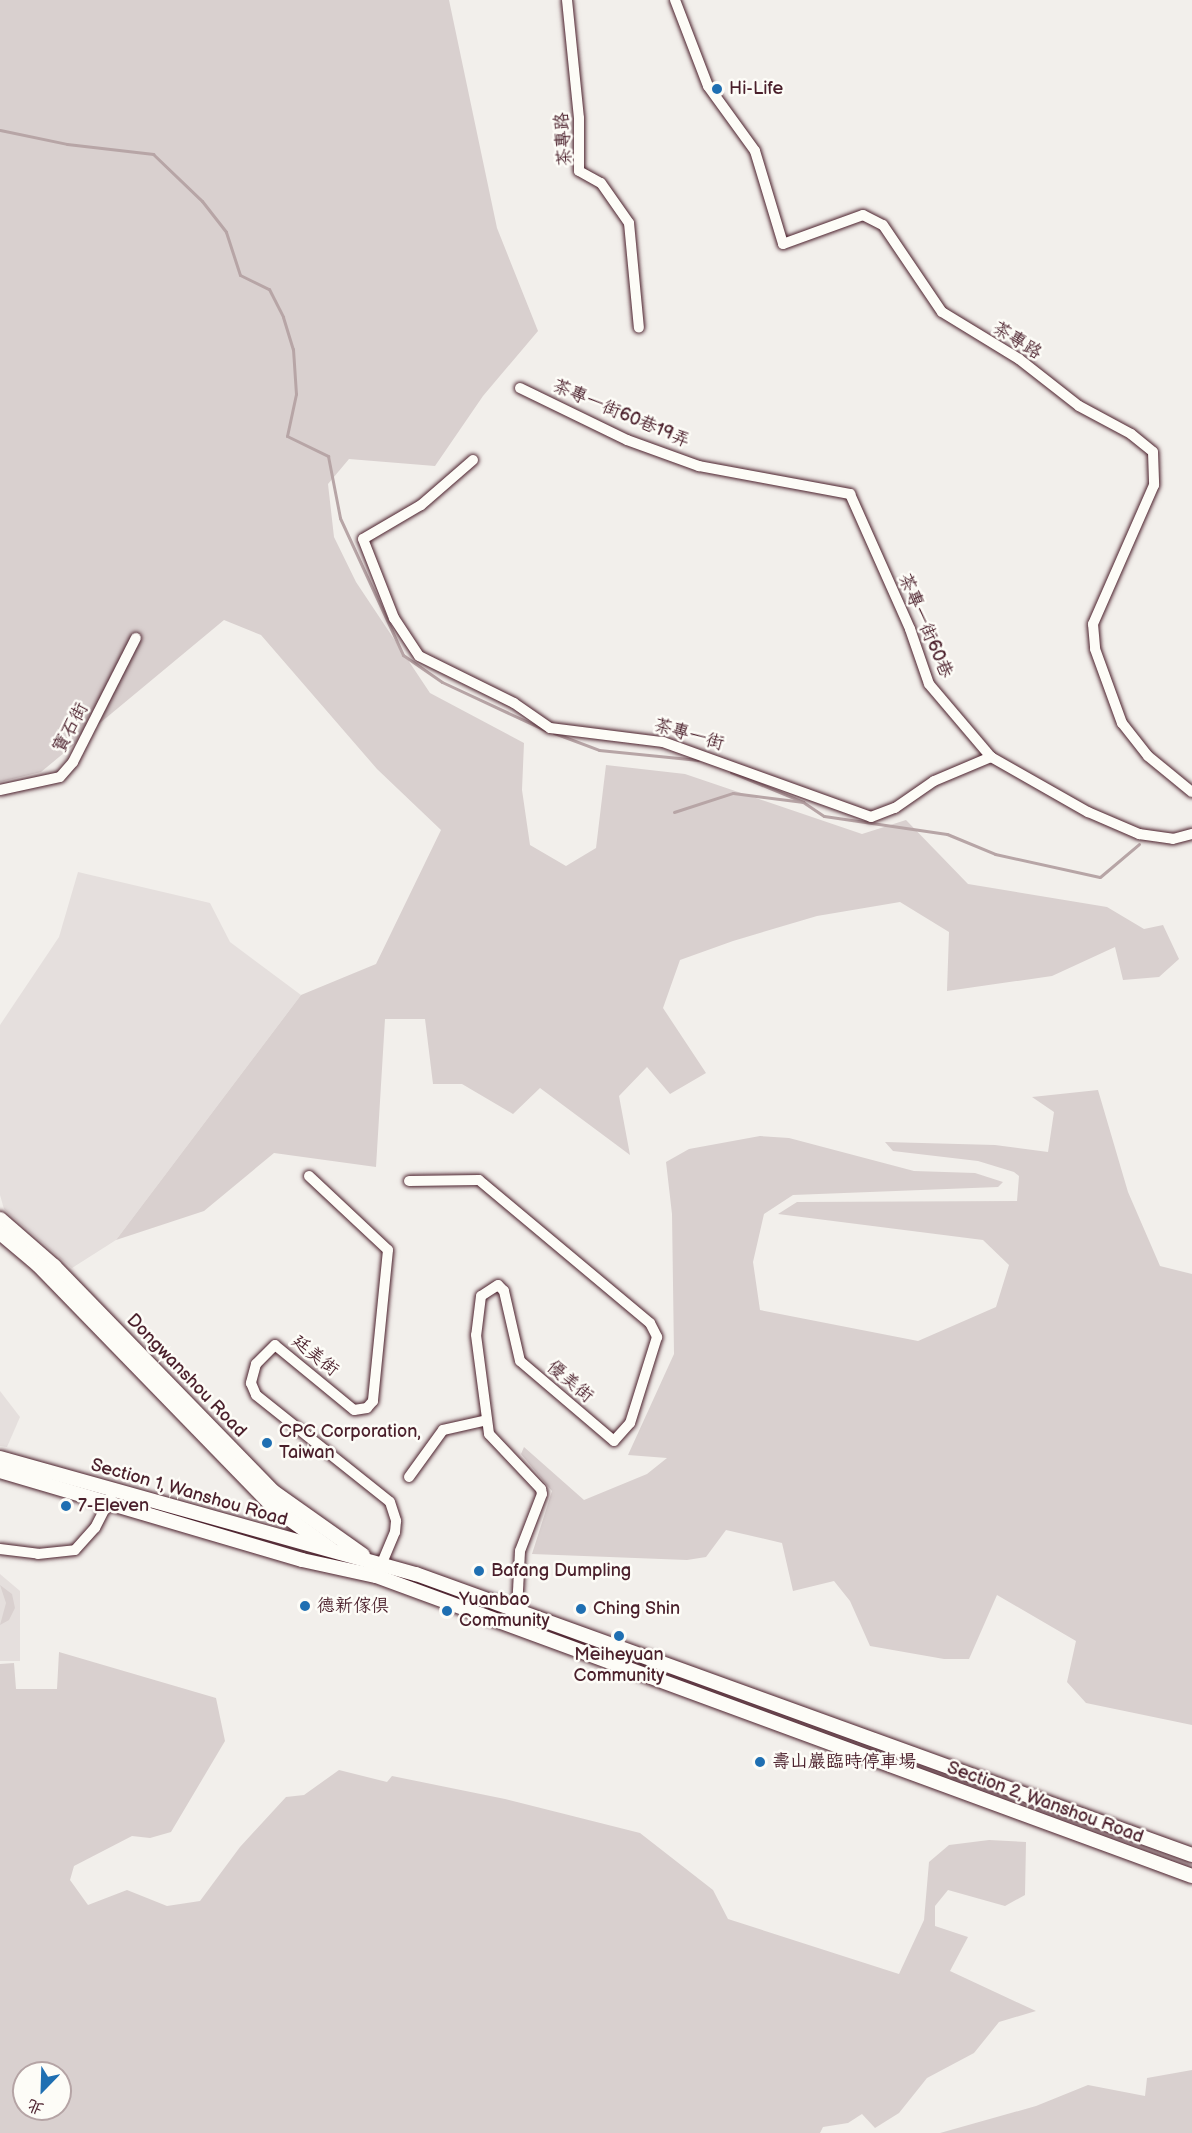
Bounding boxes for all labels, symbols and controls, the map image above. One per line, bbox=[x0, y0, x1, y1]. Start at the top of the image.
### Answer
place label: Hi-Life bbox=[729, 78, 783, 100]
marker: Hi-Life bbox=[710, 82, 724, 96]
street label: 茶專路 bbox=[551, 111, 577, 167]
street label: 茶專路 bbox=[988, 318, 1046, 364]
street label: 茶專一街60巷19弄 bbox=[549, 375, 693, 453]
street label: 茶專一街60巷 bbox=[893, 570, 957, 682]
street label: 寶石街 bbox=[49, 699, 93, 757]
street label: 茶專一街 bbox=[651, 715, 727, 755]
street label: Dongwanshou Road bbox=[122, 1310, 250, 1442]
street label: 廷美街 bbox=[287, 1331, 343, 1381]
street label: 優美街 bbox=[542, 1356, 598, 1408]
place label: CPC Corporation, Taiwan bbox=[279, 1422, 421, 1464]
marker: CPC Corporation, Taiwan bbox=[260, 1436, 274, 1450]
street label: Section 1, Wanshou Road bbox=[88, 1454, 290, 1532]
place label: 7-Eleven bbox=[78, 1495, 149, 1517]
marker: 7-Eleven bbox=[59, 1499, 73, 1513]
place label: Bafang Dumpling bbox=[491, 1560, 631, 1582]
marker: Bafang Dumpling bbox=[472, 1564, 486, 1578]
place label: Yuanbao Community bbox=[459, 1590, 550, 1632]
place label: 德新傢俱 bbox=[317, 1595, 389, 1617]
place label: Ching Shin bbox=[593, 1598, 681, 1620]
marker: 德新傢俱 bbox=[298, 1599, 312, 1613]
marker: Ching Shin bbox=[574, 1602, 588, 1616]
marker: Yuanbao Community bbox=[440, 1604, 454, 1618]
marker: Meiheyuan Community bbox=[612, 1629, 626, 1643]
place label: Meiheyuan Community bbox=[574, 1645, 664, 1688]
place label: 壽山巖臨時停車場 bbox=[772, 1751, 916, 1773]
marker: 壽山巖臨時停車場 bbox=[753, 1755, 767, 1769]
street label: Section 2, Wanshou Road bbox=[944, 1757, 1146, 1849]
north arrow bbox=[12, 2061, 72, 2121]
text: 北 bbox=[24, 2094, 47, 2118]

